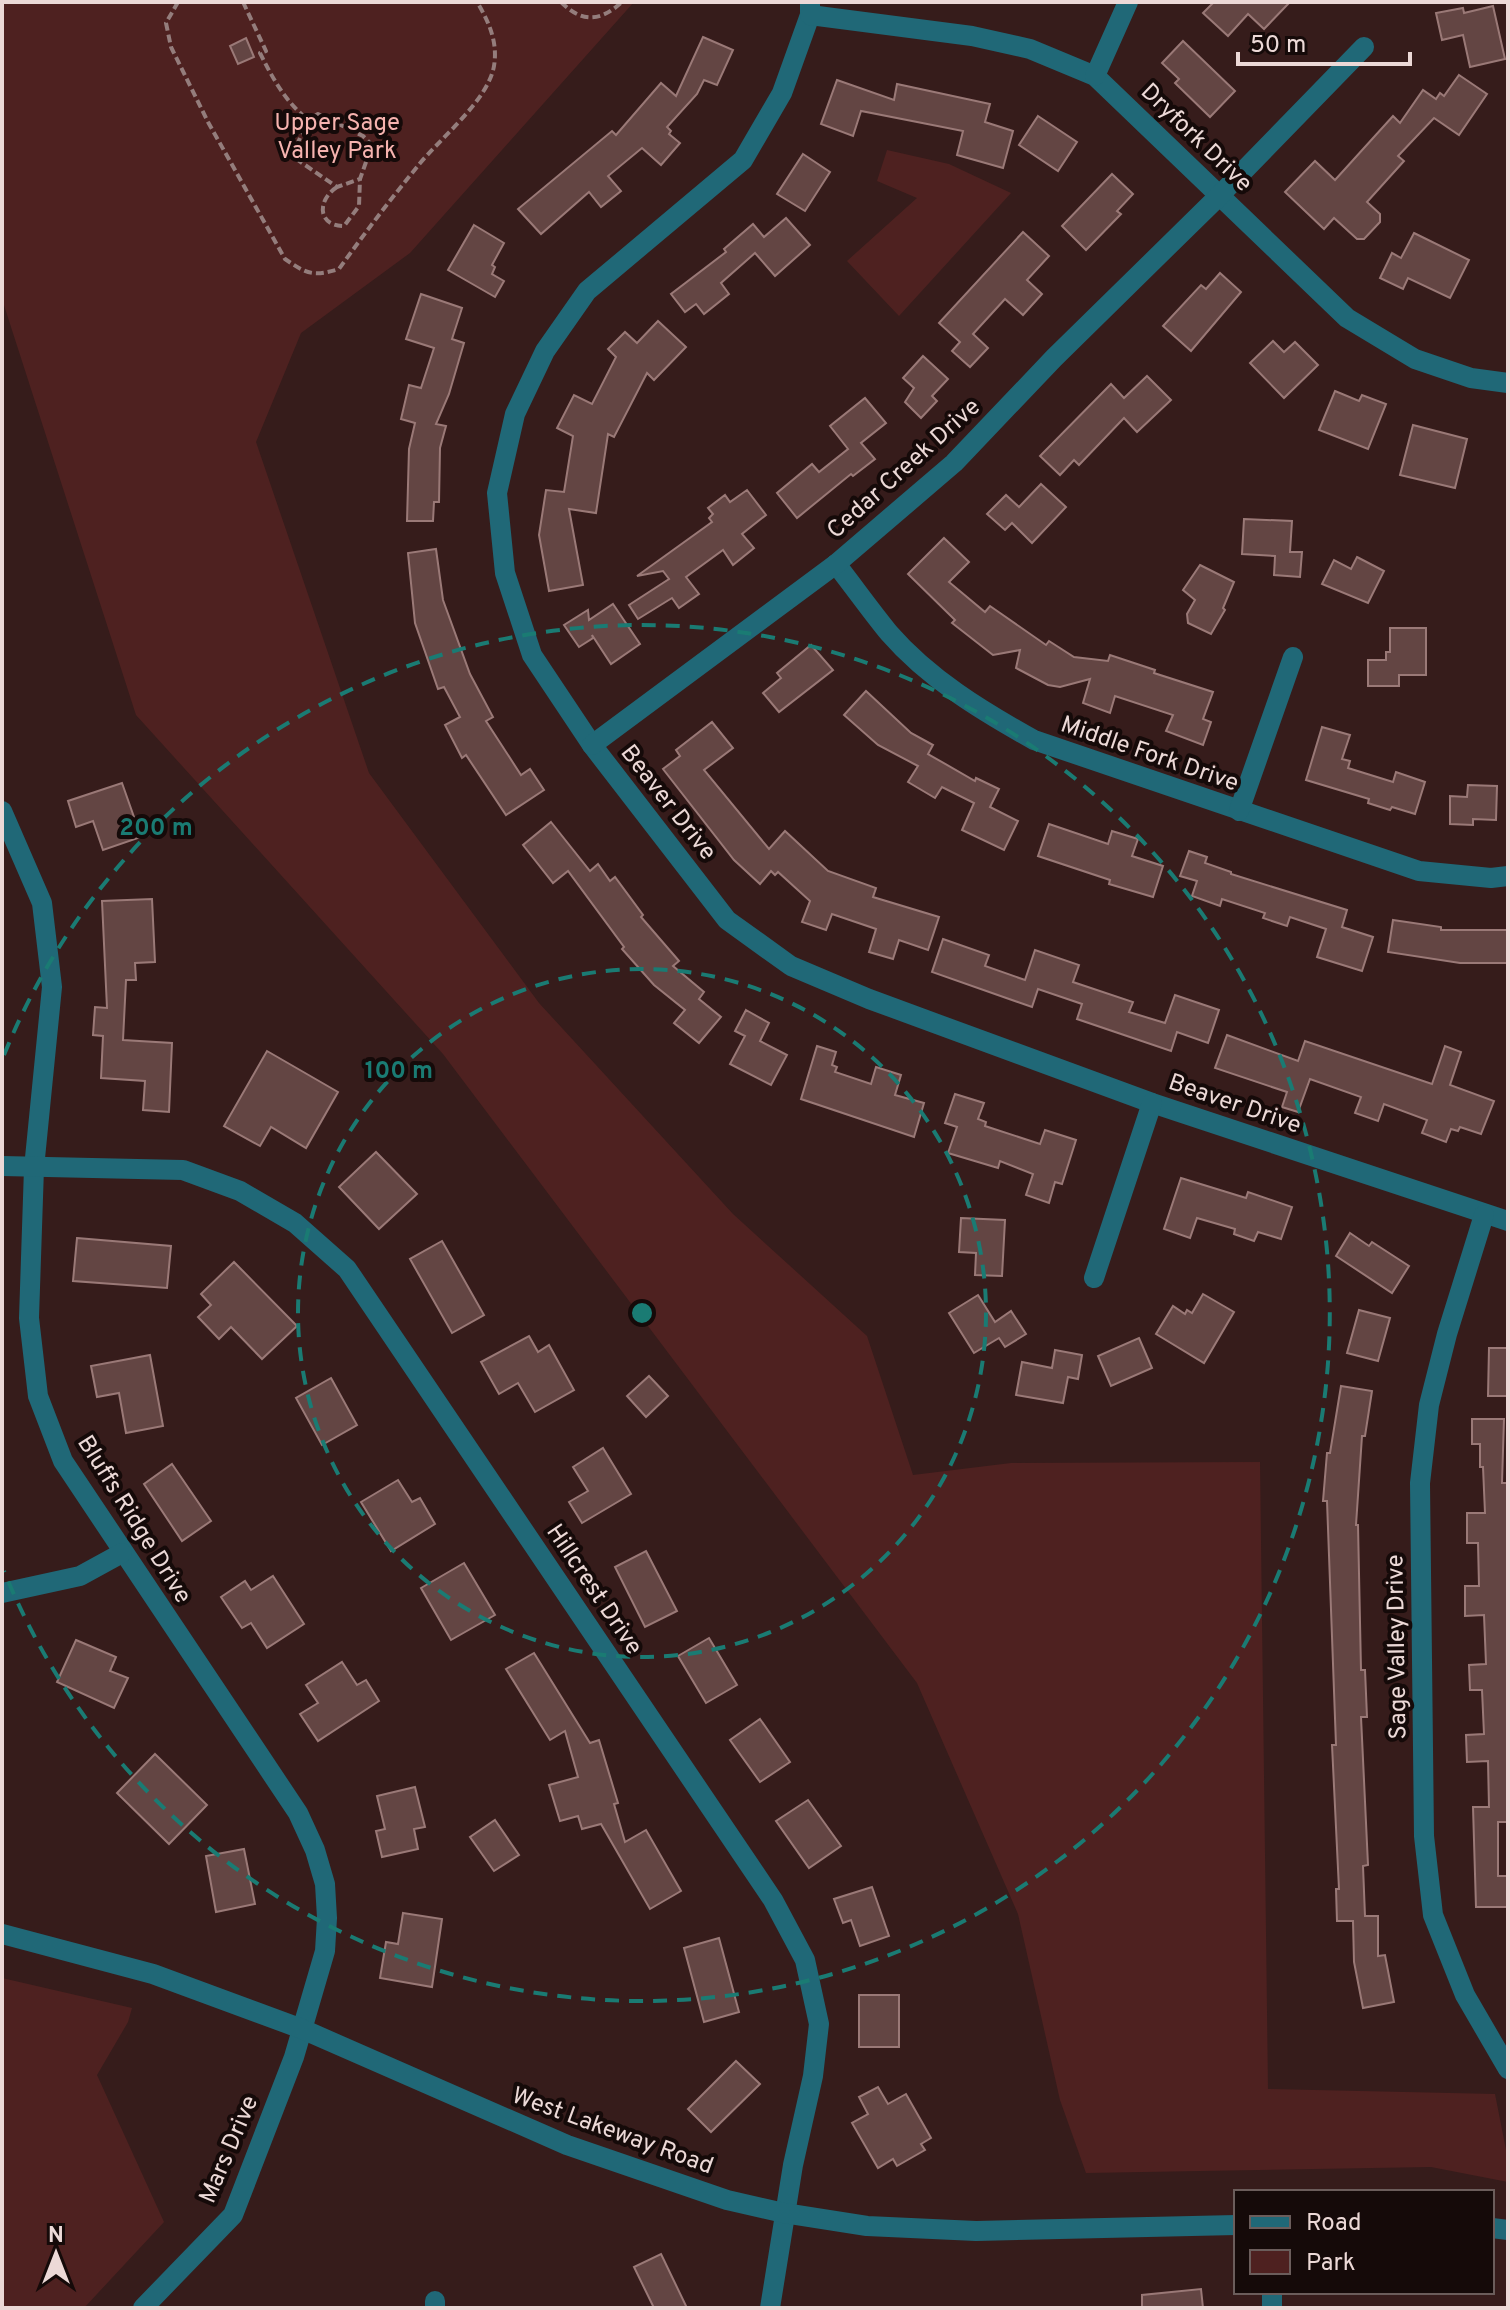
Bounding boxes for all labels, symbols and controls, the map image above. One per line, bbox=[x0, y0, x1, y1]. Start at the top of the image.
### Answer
scale bar bbox=[1238, 16, 1410, 66]
text: 50 m bbox=[1250, 31, 1306, 61]
street label: Dryfork Drive bbox=[1133, 78, 1258, 199]
park label: Upper Sage Valley Park bbox=[274, 109, 400, 167]
street label: Cedar Creek Drive bbox=[821, 393, 987, 546]
street label: Middle Fork Drive bbox=[1056, 710, 1242, 799]
street label: Beaver Drive bbox=[613, 739, 722, 867]
text: 200 m bbox=[119, 814, 193, 844]
text: 100 m bbox=[365, 1057, 433, 1087]
street label: Beaver Drive bbox=[1164, 1068, 1305, 1142]
centre of rings bbox=[628, 1299, 656, 1327]
street label: Bluffs Ridge Drive bbox=[69, 1430, 197, 1610]
street label: Hillcrest Drive bbox=[539, 1519, 648, 1661]
street label: Sage Valley Drive bbox=[1381, 1554, 1415, 1740]
street label: West Lakeway Road bbox=[507, 2081, 717, 2182]
street label: Mars Drive bbox=[194, 2091, 266, 2208]
legend bbox=[1234, 2190, 1494, 2294]
text: Road bbox=[1306, 2209, 1362, 2239]
north arrow bbox=[16, 2214, 96, 2294]
text: N bbox=[48, 2223, 64, 2250]
text: Park bbox=[1306, 2249, 1356, 2279]

